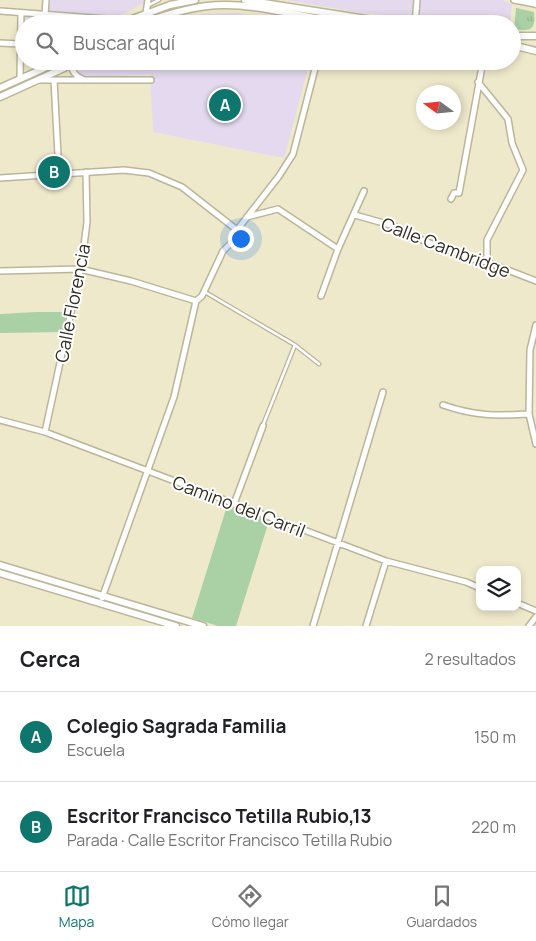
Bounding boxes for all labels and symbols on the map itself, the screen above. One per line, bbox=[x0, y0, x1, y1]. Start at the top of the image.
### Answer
north arrow bbox=[416, 85, 461, 130]
pin: A bbox=[209, 86, 241, 124]
pin: B bbox=[38, 153, 70, 191]
street label: Calle Cambridge bbox=[378, 211, 514, 283]
your location bbox=[228, 226, 254, 252]
street label: Calle Florencia bbox=[49, 242, 95, 364]
street label: Camino del Carril bbox=[169, 470, 309, 542]

